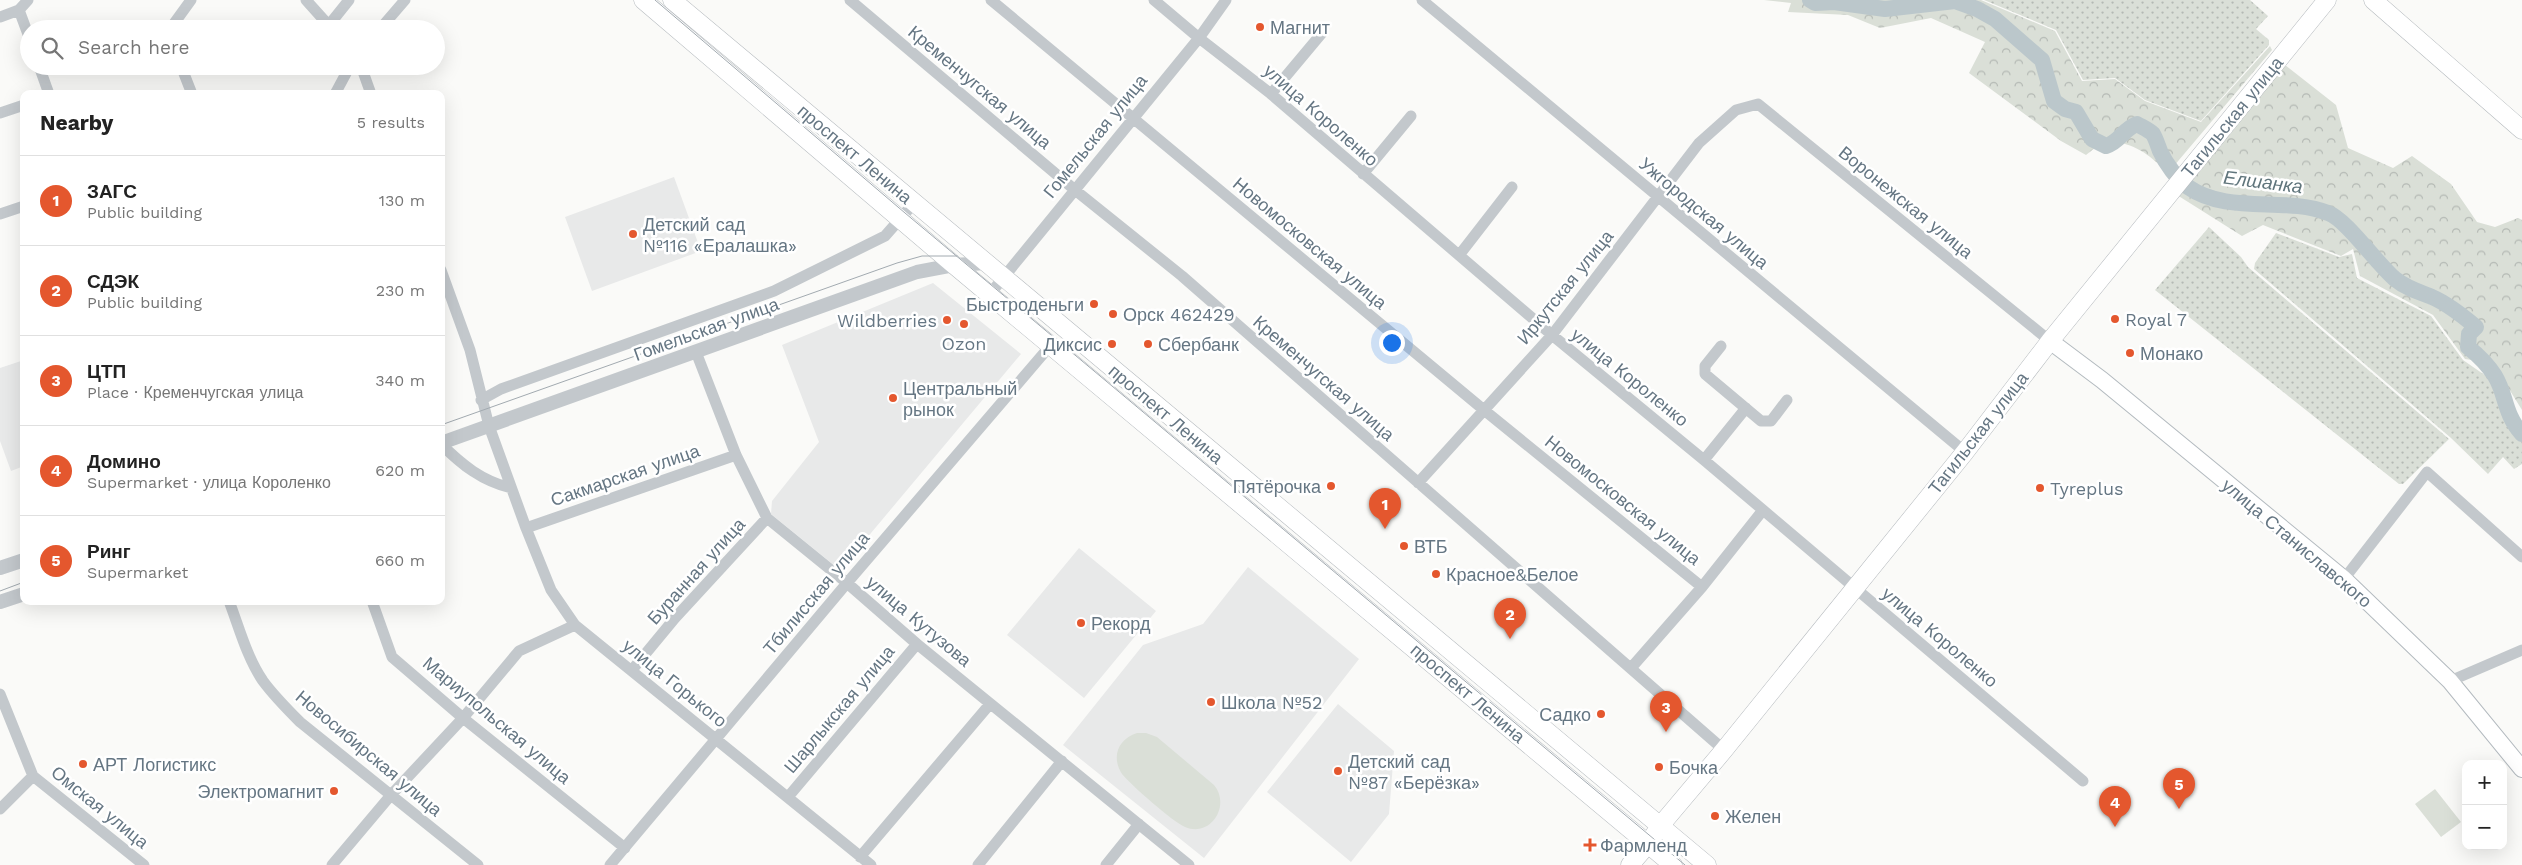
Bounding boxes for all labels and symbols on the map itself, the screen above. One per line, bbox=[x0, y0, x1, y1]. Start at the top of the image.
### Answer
place label: Магнит bbox=[1270, 17, 1330, 38]
street label: Кременчугская улица bbox=[904, 21, 1056, 154]
marker: Магнит bbox=[1254, 21, 1266, 33]
street label: Тагильская улица bbox=[2177, 52, 2288, 182]
street label: улица Короленко bbox=[1260, 60, 1382, 170]
street label: Гомельская улица bbox=[1039, 69, 1152, 202]
street label: проспект Ленина bbox=[794, 100, 917, 209]
street label: Воронежская улица bbox=[1835, 141, 1978, 263]
street label: Ужгородская улица bbox=[1635, 153, 1773, 274]
water label: Елшанка bbox=[2222, 166, 2304, 198]
street label: Новомосковская улица bbox=[1229, 173, 1392, 314]
place label: Детский сад №116 «Ералашка» bbox=[643, 214, 797, 256]
street label: Иркутская улица bbox=[1513, 225, 1618, 348]
marker: Детский сад №116 «Ералашка» bbox=[627, 228, 639, 240]
street label: Гомельская улица bbox=[631, 293, 782, 365]
place label: Быстроденьги bbox=[966, 294, 1084, 315]
marker: Быстроденьги bbox=[1088, 298, 1100, 310]
place label: Орск 462429 bbox=[1123, 304, 1235, 325]
marker: Орск 462429 bbox=[1107, 308, 1119, 320]
place label: Royal 7 bbox=[2125, 309, 2187, 330]
place label: Wildberries bbox=[837, 310, 937, 331]
street label: Кременчугская улица bbox=[1249, 311, 1400, 446]
marker: Royal 7 bbox=[2109, 313, 2121, 325]
marker: Wildberries bbox=[941, 314, 953, 326]
marker: Ozon bbox=[958, 318, 970, 330]
street label: улица Короленко bbox=[1567, 323, 1693, 431]
your location bbox=[1379, 330, 1405, 356]
place label: Ozon bbox=[942, 333, 986, 354]
place label: Диксис bbox=[1044, 334, 1102, 355]
place label: Сбербанк bbox=[1158, 334, 1239, 355]
marker: Диксис bbox=[1106, 338, 1118, 350]
marker: Сбербанк bbox=[1142, 338, 1154, 350]
place label: Монако bbox=[2140, 343, 2203, 364]
marker: Монако bbox=[2124, 347, 2136, 359]
street label: проспект Ленина bbox=[1105, 360, 1228, 469]
street label: Тагильская улица bbox=[1924, 367, 2033, 498]
place label: Центральный рынок bbox=[903, 378, 1017, 420]
marker: Центральный рынок bbox=[887, 392, 899, 404]
street label: Новомосковская улица bbox=[1541, 431, 1706, 570]
street label: Сакмарская улица bbox=[548, 439, 703, 510]
street label: улица Станиславского bbox=[2218, 474, 2376, 612]
place label: Пятёрочка bbox=[1233, 476, 1322, 497]
place label: Tyreplus bbox=[2050, 478, 2124, 499]
marker: Пятёрочка bbox=[1325, 480, 1337, 492]
marker: Tyreplus bbox=[2034, 482, 2046, 494]
pin: 1 bbox=[1369, 488, 1401, 529]
street label: Буранная улица bbox=[643, 513, 750, 628]
street label: Тбилисская улица bbox=[759, 527, 874, 659]
place label: ВТБ bbox=[1414, 536, 1448, 557]
marker: ВТБ bbox=[1398, 540, 1410, 552]
place label: Красное&Белое bbox=[1446, 564, 1579, 585]
marker: Красное&Белое bbox=[1430, 568, 1442, 580]
street label: улица Кутузова bbox=[862, 571, 976, 671]
street label: улица Короленко bbox=[1878, 583, 2002, 691]
pin: 2 bbox=[1494, 598, 1526, 639]
place label: Рекорд bbox=[1091, 613, 1151, 634]
marker: Рекорд bbox=[1075, 617, 1087, 629]
street label: улица Горького bbox=[619, 635, 731, 731]
street label: проспект Ленина bbox=[1407, 639, 1530, 748]
street label: Шарлыкская улица bbox=[780, 640, 899, 777]
street label: Мариупольская улица bbox=[419, 652, 576, 789]
street label: Новосибирская улица bbox=[292, 686, 447, 821]
pin: 3 bbox=[1650, 691, 1682, 732]
place label: Школа №52 bbox=[1221, 692, 1323, 713]
marker: Школа №52 bbox=[1205, 696, 1217, 708]
place label: Садко bbox=[1539, 704, 1591, 725]
marker: Садко bbox=[1595, 708, 1607, 720]
place label: Детский сад №87 «Берёзка» bbox=[1348, 751, 1480, 793]
place label: АРТ Логистикс bbox=[93, 754, 216, 775]
place label: Бочка bbox=[1669, 757, 1719, 778]
marker: АРТ Логистикс bbox=[77, 758, 89, 770]
street label: Омская улица bbox=[47, 761, 154, 853]
marker: Бочка bbox=[1653, 761, 1665, 773]
marker: Детский сад №87 «Берёзка» bbox=[1332, 765, 1344, 777]
pin: 5 bbox=[2163, 768, 2195, 809]
place label: Электромагнит bbox=[198, 781, 324, 802]
marker: Электромагнит bbox=[328, 785, 340, 797]
pin: 4 bbox=[2099, 786, 2131, 827]
place label: Желен bbox=[1725, 806, 1781, 827]
marker: Желен bbox=[1709, 810, 1721, 822]
place label: Фармленд bbox=[1600, 835, 1688, 856]
marker: Фармленд bbox=[1584, 839, 1596, 851]

